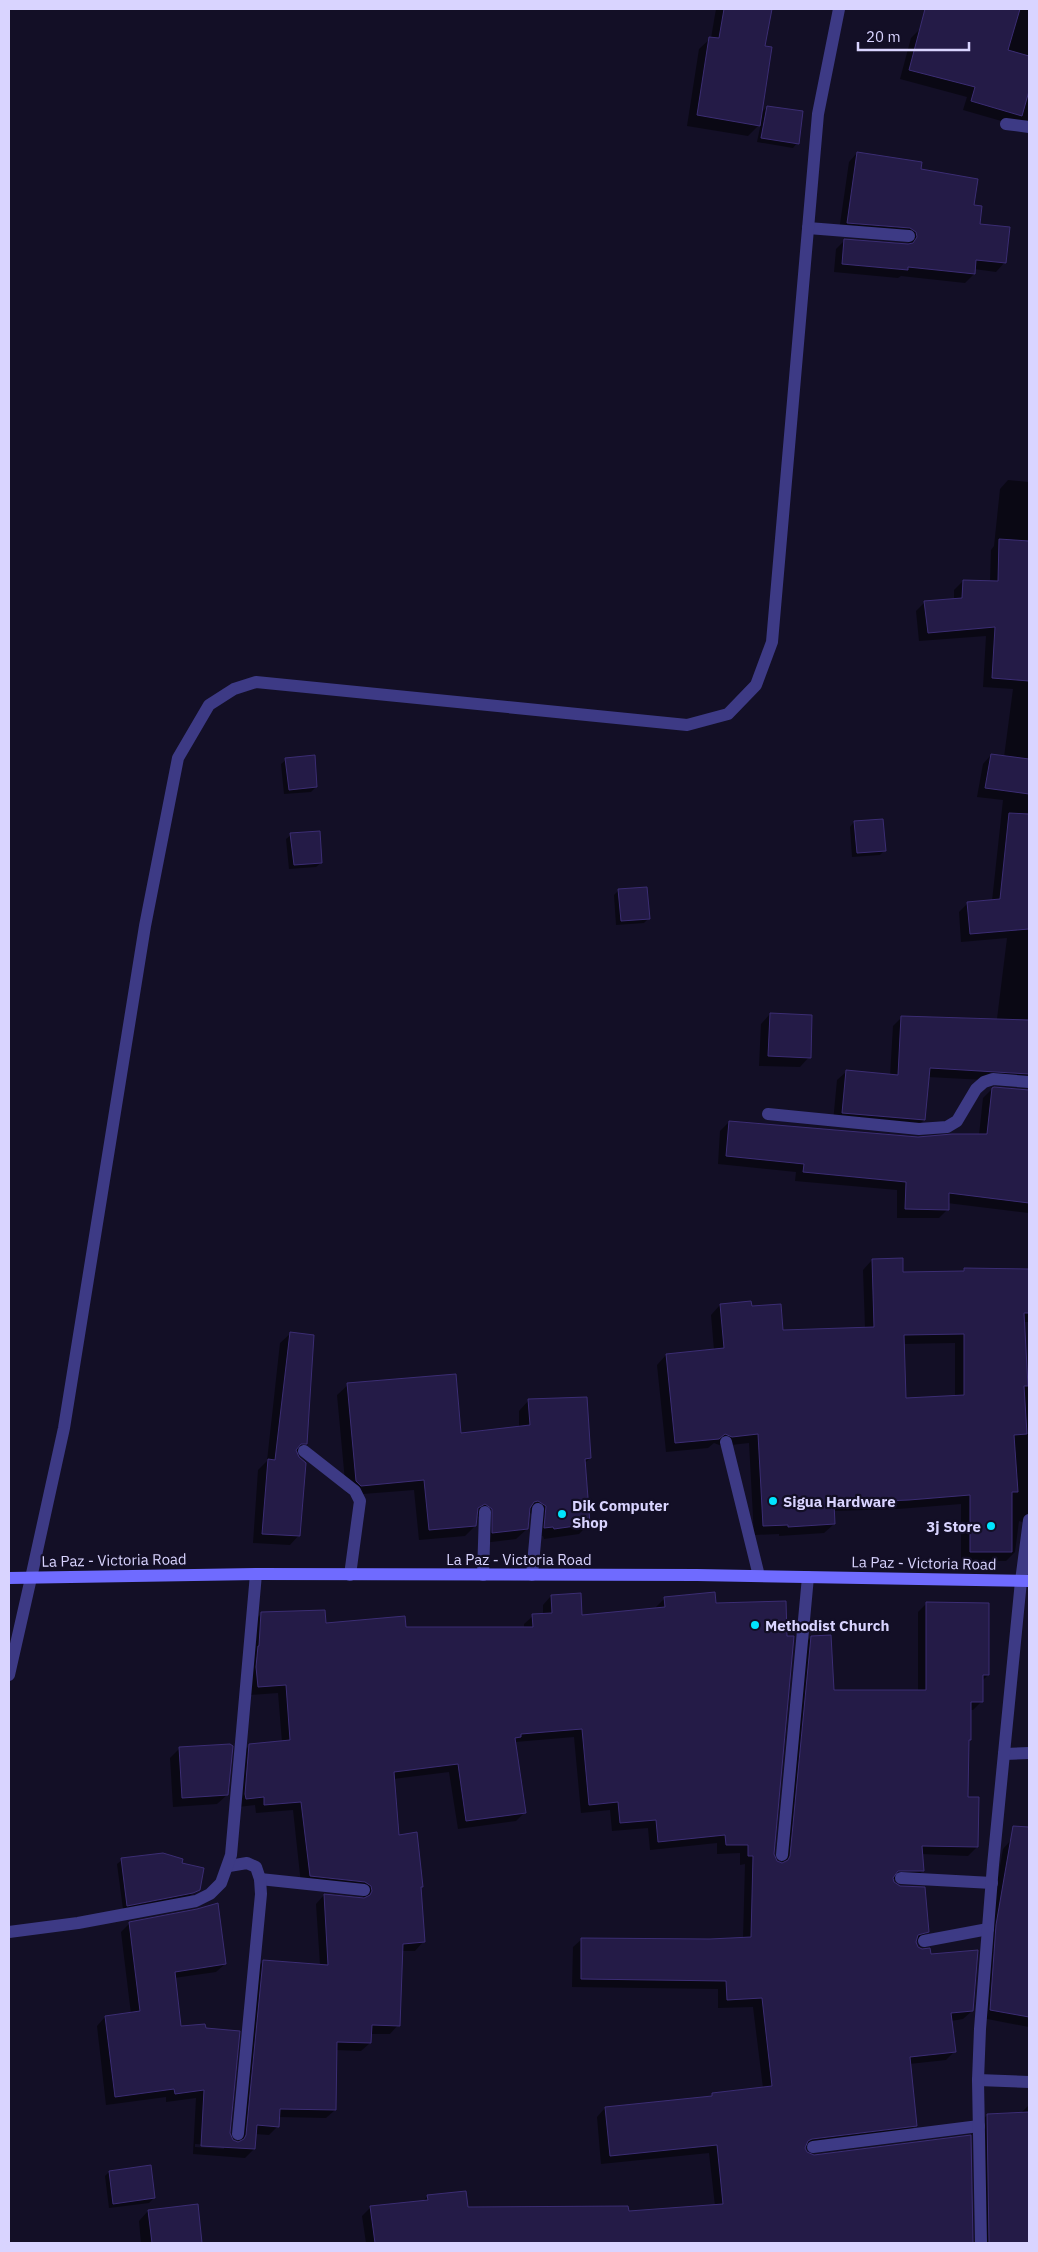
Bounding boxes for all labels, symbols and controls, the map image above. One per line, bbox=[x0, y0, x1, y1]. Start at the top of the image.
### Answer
scale bar bbox=[858, 20, 969, 52]
text: 20 m bbox=[866, 27, 901, 46]
place label: Sigua Hardware bbox=[783, 1492, 896, 1511]
marker: Sigua Hardware bbox=[767, 1495, 779, 1507]
place label: Dik Computer Shop bbox=[572, 1496, 669, 1532]
marker: Dik Computer Shop bbox=[556, 1508, 568, 1520]
place label: 3j Store bbox=[926, 1517, 981, 1536]
marker: 3j Store bbox=[985, 1520, 997, 1532]
street label: La Paz - Victoria Road bbox=[41, 1549, 187, 1571]
street label: La Paz - Victoria Road bbox=[446, 1550, 592, 1569]
street label: La Paz - Victoria Road bbox=[851, 1552, 997, 1574]
place label: Methodist Church bbox=[765, 1616, 889, 1635]
marker: Methodist Church bbox=[749, 1619, 761, 1631]

